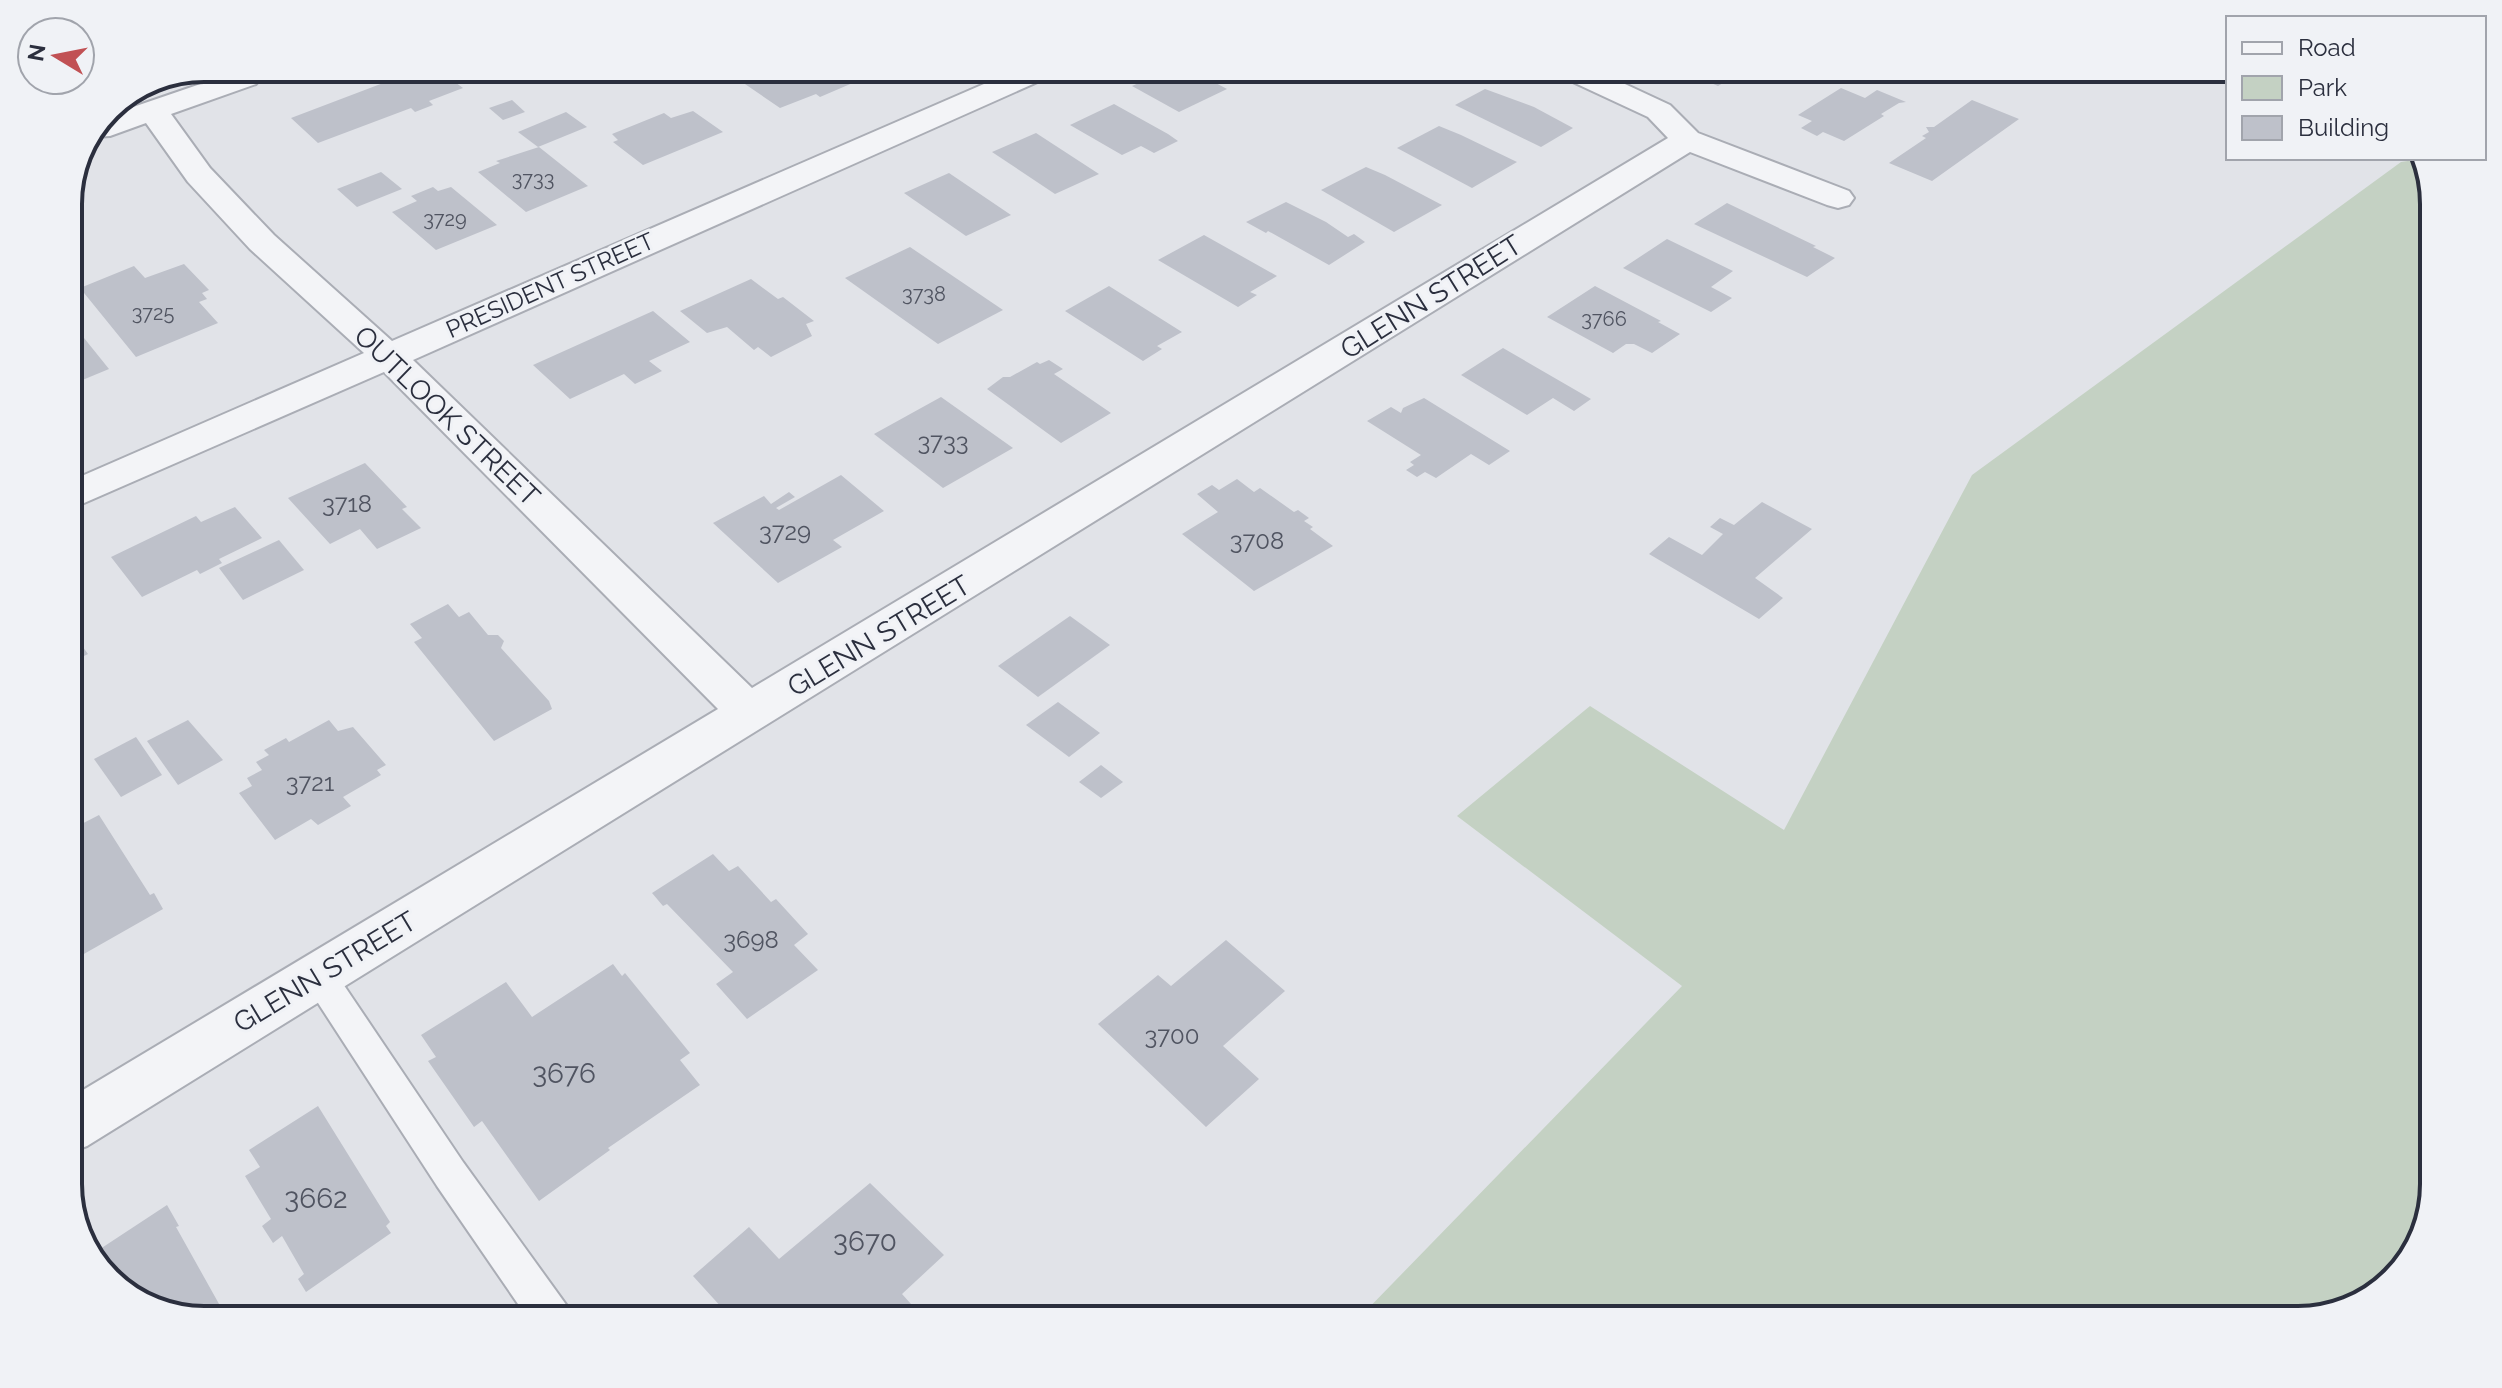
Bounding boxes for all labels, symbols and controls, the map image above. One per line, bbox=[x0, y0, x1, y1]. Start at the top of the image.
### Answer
north arrow bbox=[16, 16, 96, 96]
legend bbox=[2226, 16, 2486, 160]
text: Road bbox=[2298, 33, 2356, 62]
text: N bbox=[22, 42, 51, 63]
text: Park bbox=[2298, 73, 2347, 102]
text: Building bbox=[2298, 113, 2389, 142]
house number: 3733 bbox=[512, 167, 554, 191]
house number: 3729 bbox=[423, 207, 467, 231]
street label: PRESIDENT STREET bbox=[441, 226, 659, 344]
street label: GLENN STREET bbox=[1334, 228, 1528, 366]
house number: 3738 bbox=[902, 282, 946, 306]
house number: 3725 bbox=[132, 301, 174, 325]
house number: 3766 bbox=[1581, 307, 1627, 331]
street label: OUTLOOK STREET bbox=[347, 319, 547, 513]
house number: 3733 bbox=[917, 427, 969, 456]
house number: 3718 bbox=[322, 489, 372, 518]
house number: 3729 bbox=[759, 517, 811, 546]
house number: 3708 bbox=[1230, 526, 1284, 555]
street label: GLENN STREET bbox=[782, 568, 976, 704]
house number: 3721 bbox=[286, 768, 334, 797]
street label: GLENN STREET bbox=[228, 904, 422, 1040]
house number: 3698 bbox=[723, 925, 779, 954]
house number: 3700 bbox=[1145, 1021, 1199, 1050]
house number: 3676 bbox=[532, 1057, 596, 1090]
house number: 3662 bbox=[284, 1182, 348, 1215]
house number: 3670 bbox=[833, 1225, 897, 1258]

